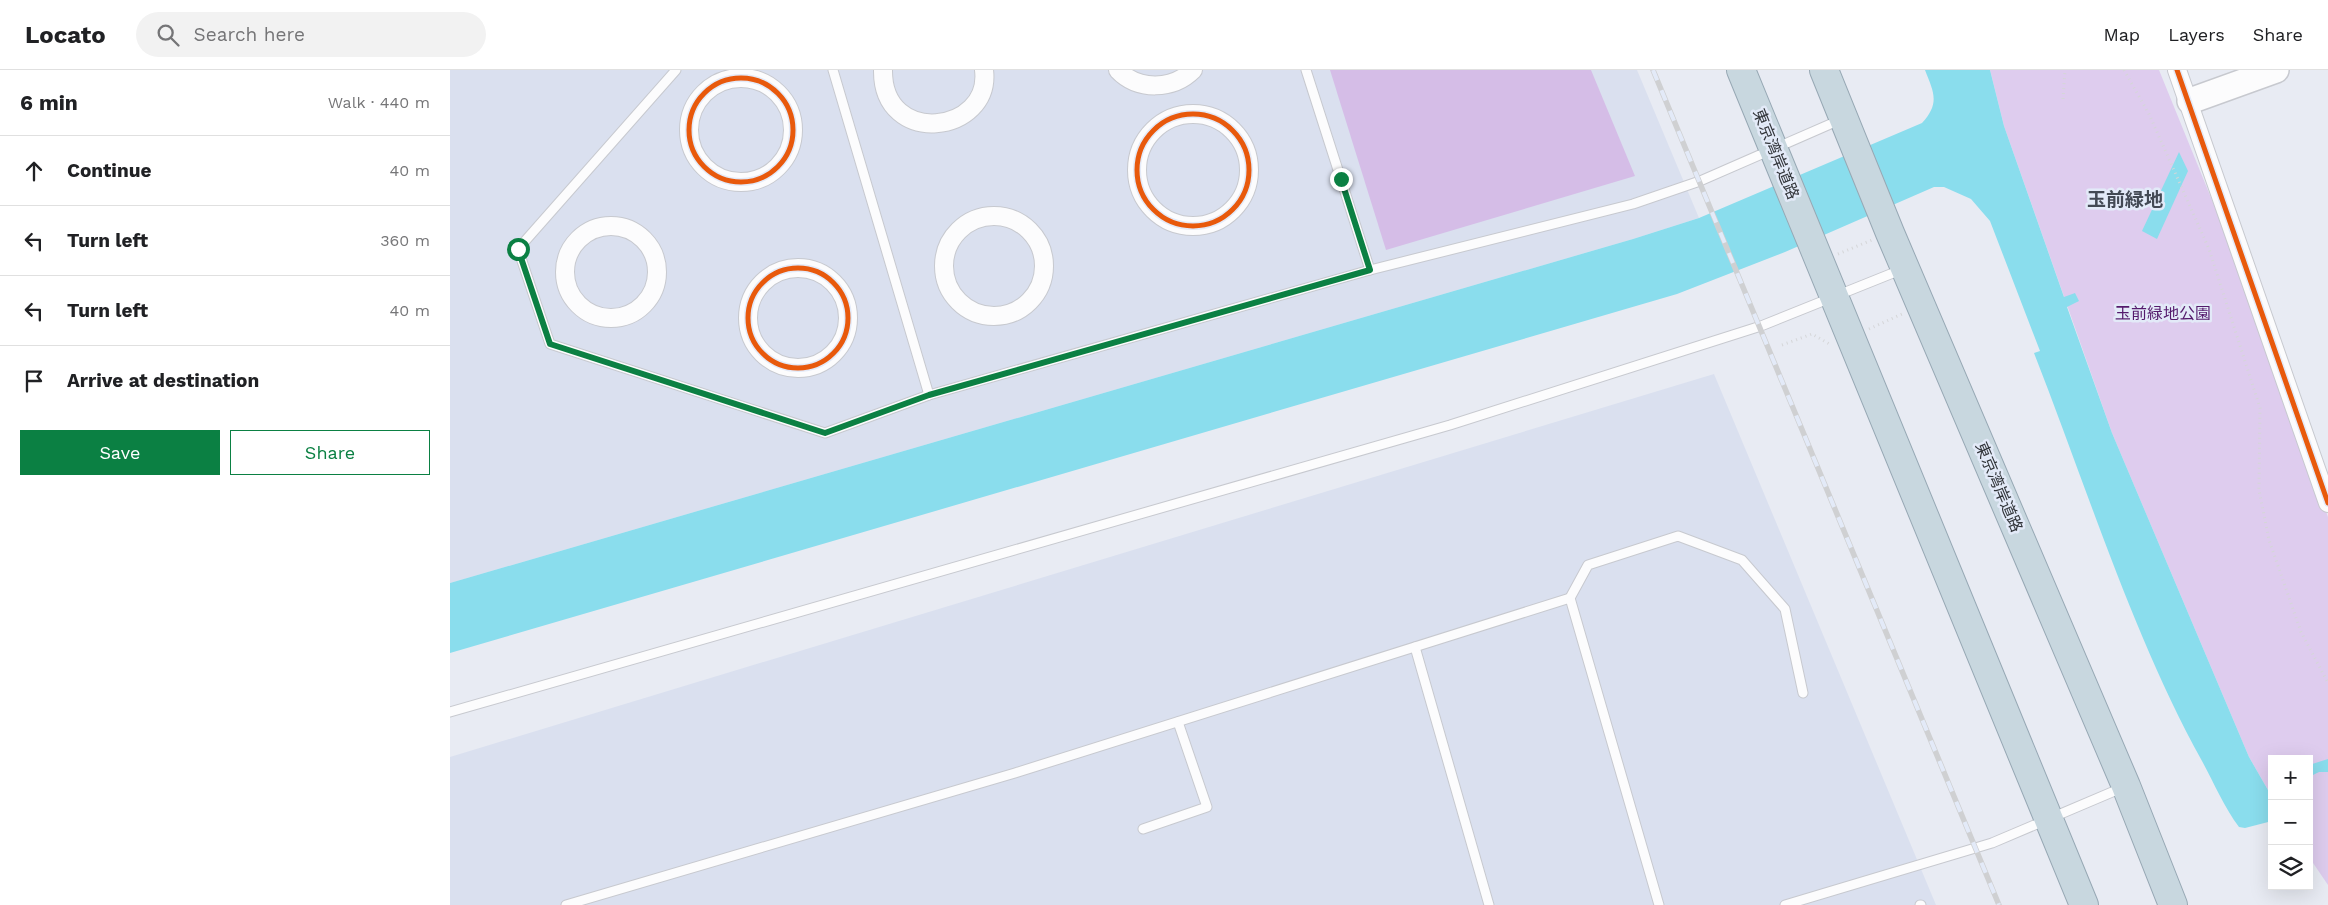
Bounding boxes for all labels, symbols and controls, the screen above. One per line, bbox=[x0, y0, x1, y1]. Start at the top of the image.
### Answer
search box bbox=[136, 12, 486, 57]
text: Locato bbox=[25, 21, 106, 49]
icon: search bbox=[154, 21, 182, 49]
text: Search here bbox=[194, 23, 305, 46]
text: Map bbox=[2103, 24, 2140, 45]
text: Layers bbox=[2168, 24, 2225, 45]
text: Share bbox=[2253, 24, 2303, 45]
text: 6 min bbox=[20, 90, 78, 115]
text: Walk · 440 m bbox=[328, 93, 430, 112]
street label: 東京湾岸道路 bbox=[1749, 106, 1803, 202]
icon: ahead bbox=[20, 157, 48, 185]
text: Continue bbox=[67, 159, 151, 182]
text: 40 m bbox=[390, 161, 430, 180]
route end bbox=[1330, 168, 1353, 191]
district label: 玉前緑地 bbox=[2087, 188, 2163, 211]
icon: left bbox=[20, 227, 48, 255]
text: Turn left bbox=[67, 229, 148, 252]
text: 360 m bbox=[380, 231, 430, 250]
route start bbox=[507, 238, 530, 261]
icon: left bbox=[20, 297, 48, 325]
text: Turn left bbox=[67, 299, 148, 322]
text: 40 m bbox=[390, 301, 430, 320]
park label: 玉前緑地公園 bbox=[2115, 304, 2211, 323]
icon: arrive bbox=[20, 367, 48, 395]
text: Arrive at destination bbox=[67, 369, 259, 392]
button: Save bbox=[20, 430, 220, 475]
button: Share bbox=[230, 430, 430, 475]
street label: 東京湾岸道路 bbox=[1971, 439, 2027, 535]
map controls bbox=[2268, 755, 2313, 890]
button: + bbox=[2268, 755, 2313, 800]
button: − bbox=[2268, 800, 2313, 845]
button: layers bbox=[2268, 845, 2313, 890]

